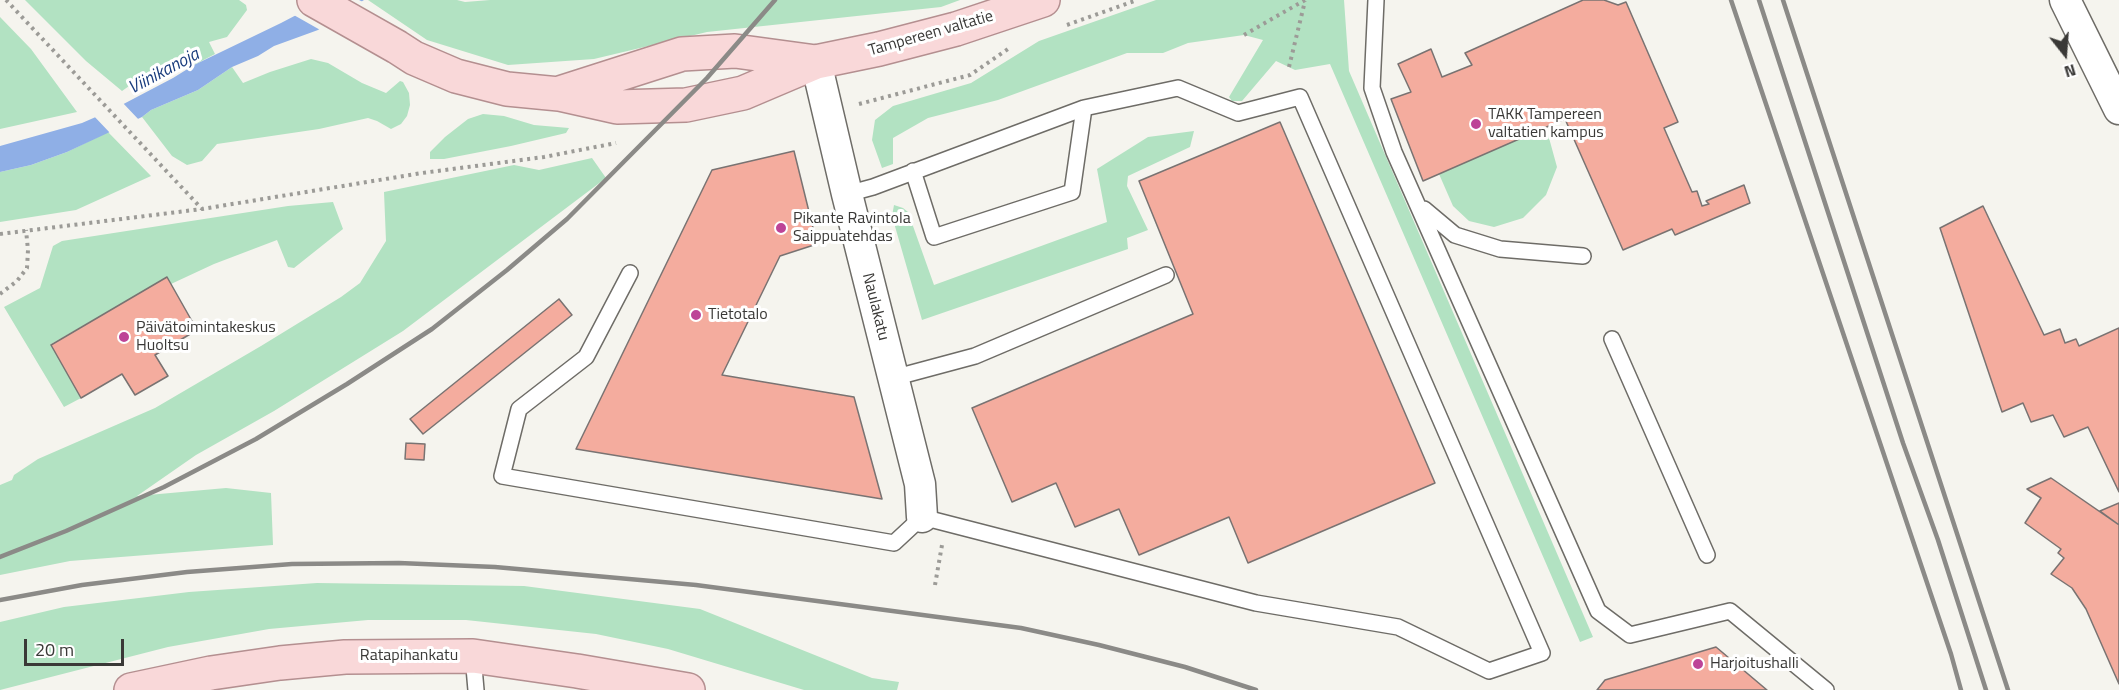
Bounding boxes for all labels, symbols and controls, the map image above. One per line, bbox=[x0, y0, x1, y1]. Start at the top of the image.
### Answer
street label: Tampereen valtatie bbox=[867, 7, 995, 61]
north arrow bbox=[2035, 24, 2095, 84]
water label: Viinikanoja bbox=[125, 44, 203, 100]
text: N bbox=[2061, 58, 2079, 84]
place label: TAKK Tampereen valtatien kampus bbox=[1488, 105, 1604, 143]
marker: TAKK Tampereen valtatien kampus bbox=[1469, 117, 1483, 131]
place label: Pikante Ravintola Saippuatehdas bbox=[793, 209, 911, 247]
marker: Pikante Ravintola Saippuatehdas bbox=[774, 221, 788, 235]
street label: Naulakatu bbox=[857, 271, 893, 343]
place label: Tietotalo bbox=[708, 305, 768, 325]
marker: Tietotalo bbox=[689, 308, 703, 322]
place label: Päivätoimintakeskus Huoltsu bbox=[136, 318, 276, 356]
marker: Päivätoimintakeskus Huoltsu bbox=[117, 330, 131, 344]
scale bar bbox=[27, 627, 128, 665]
text: 20 m bbox=[35, 636, 74, 663]
street label: Ratapihankatu bbox=[360, 646, 458, 666]
place label: Harjoitushalli bbox=[1710, 654, 1799, 674]
marker: Harjoitushalli bbox=[1691, 657, 1705, 671]

